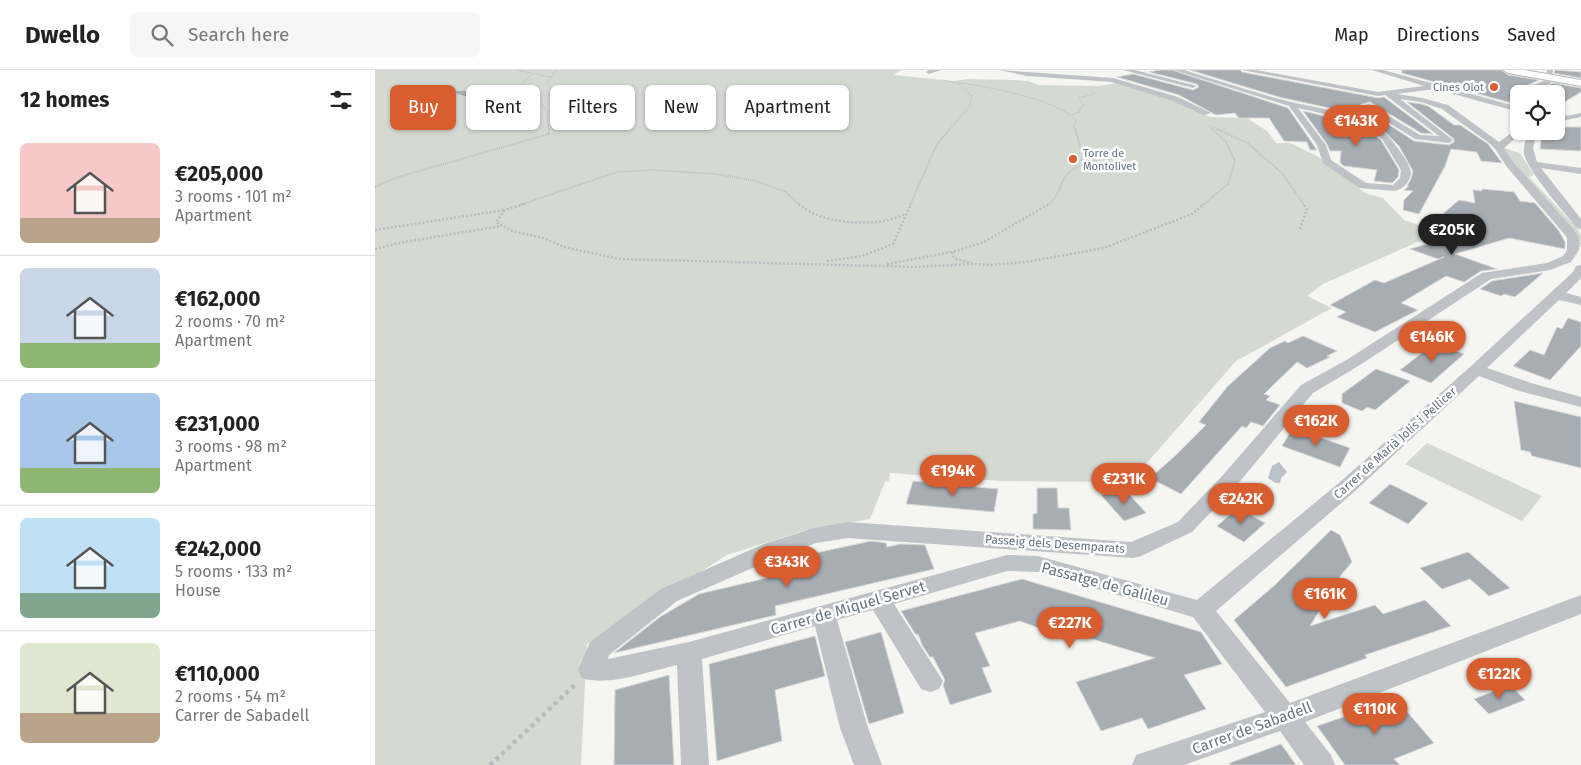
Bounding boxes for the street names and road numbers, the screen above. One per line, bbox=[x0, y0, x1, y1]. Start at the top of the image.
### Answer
street label: Carrer de Marià Jolis i Pellicer bbox=[1331, 384, 1459, 502]
street label: Passeig dels Desemparats bbox=[985, 532, 1126, 556]
street label: Passatge de Galileu bbox=[1039, 558, 1171, 610]
street label: Carrer de Miquel Servet bbox=[769, 577, 928, 639]
street label: Carrer de Sabadell bbox=[1190, 698, 1315, 758]

